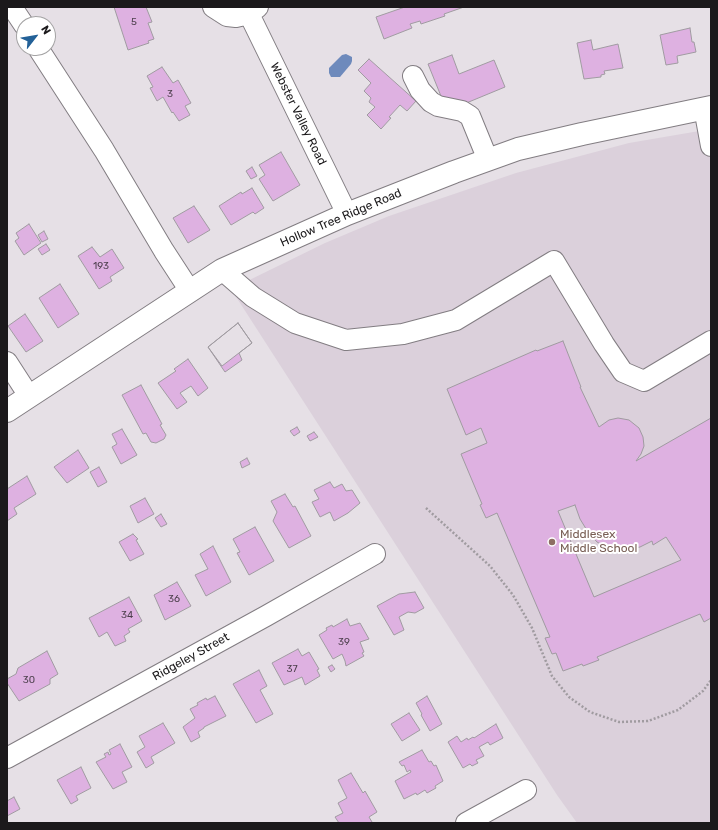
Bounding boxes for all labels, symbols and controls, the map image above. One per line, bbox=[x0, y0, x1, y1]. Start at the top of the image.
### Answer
north arrow bbox=[16, 16, 56, 56]
house number: 5 bbox=[131, 16, 137, 28]
text: N bbox=[38, 23, 53, 37]
street label: Webster Valley Road bbox=[267, 60, 329, 168]
house number: 3 bbox=[167, 88, 173, 100]
street label: Hollow Tree Ridge Road bbox=[278, 186, 404, 250]
house number: 193 bbox=[93, 260, 109, 272]
place label: Middlesex Middle School bbox=[560, 528, 637, 556]
marker: Middlesex Middle School bbox=[547, 537, 557, 547]
house number: 36 bbox=[168, 593, 180, 605]
house number: 34 bbox=[121, 609, 133, 621]
street label: Ridgeley Street bbox=[150, 630, 232, 684]
house number: 39 bbox=[338, 636, 350, 648]
house number: 37 bbox=[286, 663, 298, 675]
house number: 30 bbox=[23, 674, 35, 686]

